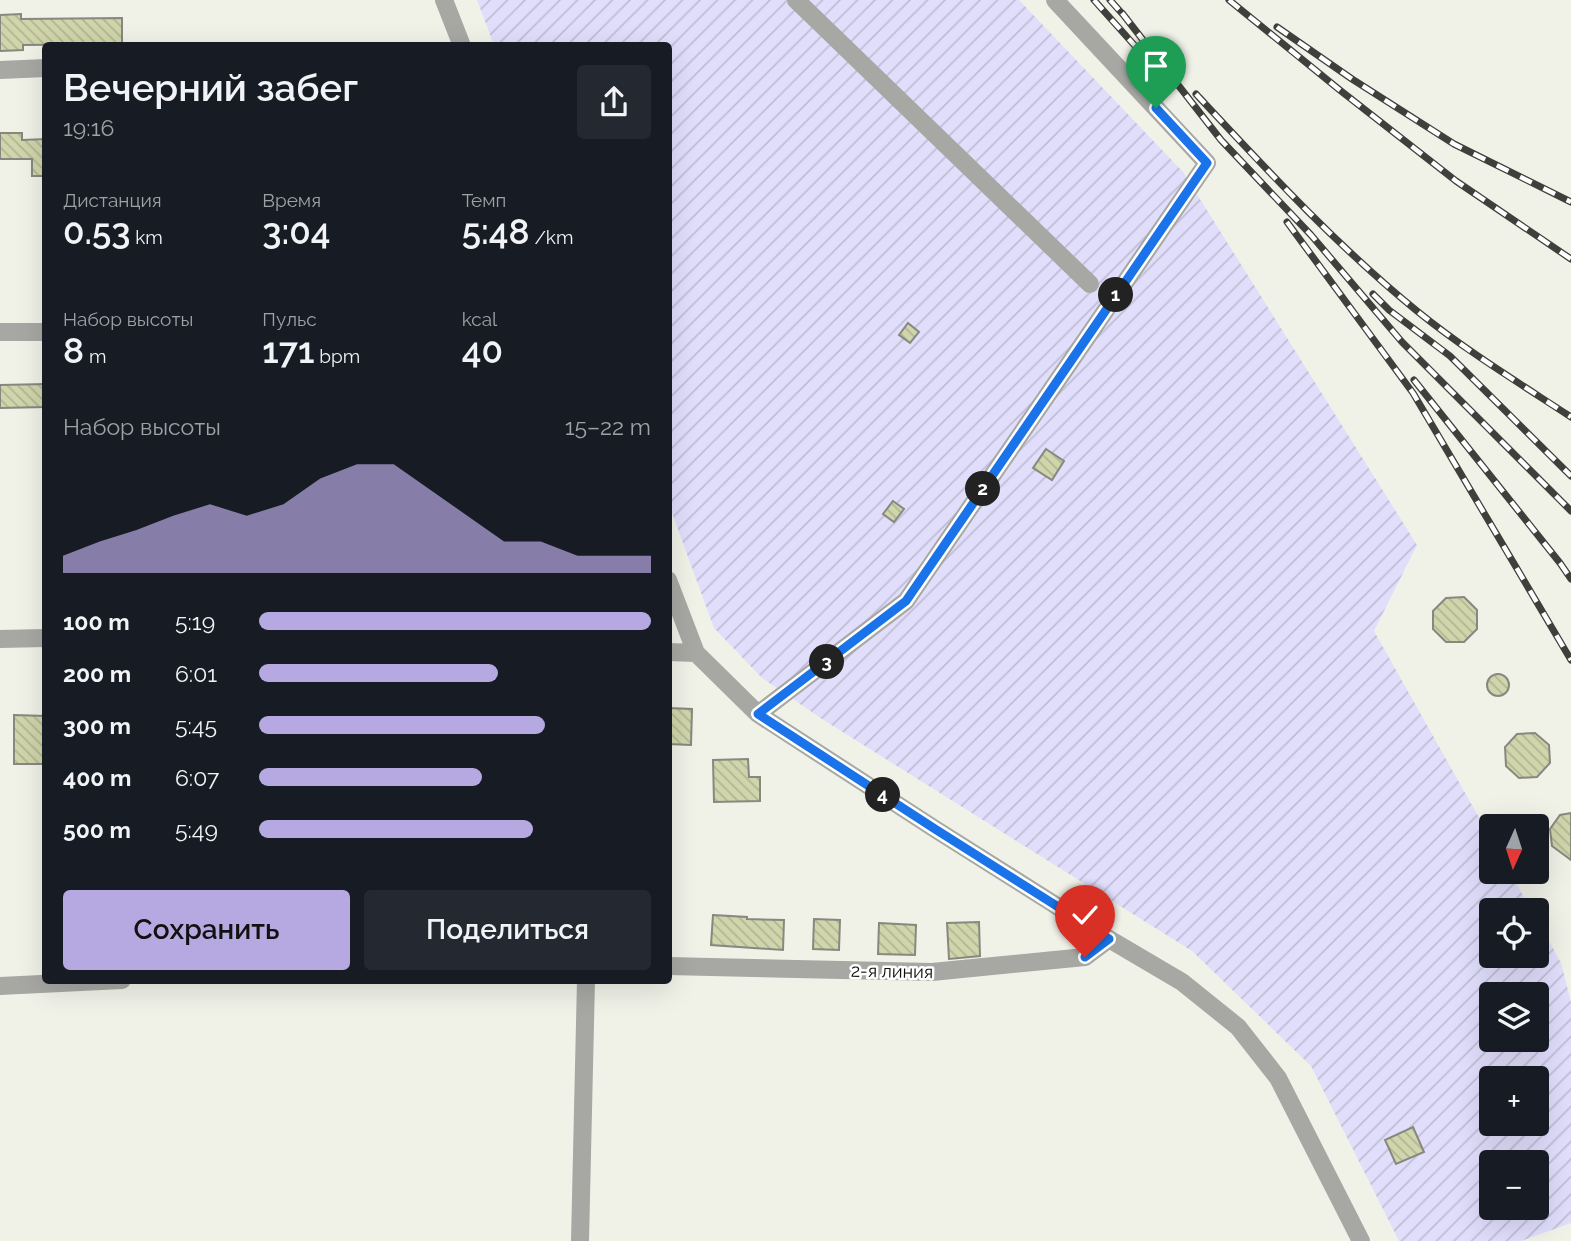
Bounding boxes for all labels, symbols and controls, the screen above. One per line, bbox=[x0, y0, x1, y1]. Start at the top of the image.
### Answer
pin bbox=[1126, 36, 1186, 108]
icon: arrive bbox=[1137, 47, 1175, 85]
text: Вечерний забег bbox=[63, 65, 358, 110]
button: share bbox=[577, 65, 651, 139]
text: 19:16 bbox=[63, 114, 114, 141]
text: Дистанция bbox=[63, 189, 162, 211]
text: Время bbox=[262, 189, 321, 211]
text: Темп bbox=[462, 189, 506, 211]
text: 0.53 bbox=[63, 211, 130, 252]
text: 3:04 bbox=[262, 211, 331, 252]
text: 5:48 bbox=[462, 211, 530, 252]
text: km bbox=[130, 226, 163, 248]
text: /km bbox=[530, 226, 573, 248]
pin: 1 bbox=[1098, 278, 1134, 312]
text: 1 bbox=[1111, 283, 1120, 305]
text: Набор высоты bbox=[63, 308, 193, 330]
text: Пульс bbox=[262, 308, 317, 330]
text: kcal bbox=[462, 308, 497, 330]
text: 8 bbox=[63, 330, 84, 371]
text: 171 bbox=[262, 330, 314, 371]
text: 40 bbox=[462, 330, 503, 371]
text: m bbox=[84, 345, 106, 367]
text: bpm bbox=[314, 345, 360, 367]
text: Набор высоты bbox=[63, 413, 221, 440]
text: 15–22 m bbox=[565, 413, 651, 440]
pin: 2 bbox=[965, 472, 1000, 506]
text: 2 bbox=[977, 477, 988, 499]
text: 100 m bbox=[63, 608, 130, 635]
text: 5:19 bbox=[175, 608, 215, 635]
pin: 3 bbox=[810, 644, 844, 680]
text: 3 bbox=[821, 650, 832, 672]
text: 200 m bbox=[63, 660, 131, 687]
text: 6:01 bbox=[175, 660, 217, 687]
text: 300 m bbox=[63, 712, 131, 739]
text: 5:45 bbox=[175, 712, 217, 739]
text: 400 m bbox=[63, 764, 131, 791]
text: 6:07 bbox=[175, 764, 219, 791]
pin: 4 bbox=[866, 778, 900, 812]
text: 4 bbox=[877, 783, 888, 805]
north arrow bbox=[1479, 814, 1549, 884]
map controls bbox=[1479, 814, 1549, 1220]
text: 500 m bbox=[63, 816, 131, 843]
text: 5:49 bbox=[175, 816, 218, 843]
pin bbox=[1055, 885, 1115, 957]
button: Сохранить bbox=[63, 890, 350, 970]
button: Поделиться bbox=[364, 890, 651, 970]
icon: check bbox=[1066, 896, 1104, 934]
button: locate bbox=[1479, 898, 1549, 968]
street label: 2-я линия bbox=[851, 960, 933, 982]
button: layers bbox=[1479, 982, 1549, 1052]
button: + bbox=[1479, 1066, 1549, 1136]
button: − bbox=[1479, 1150, 1549, 1220]

